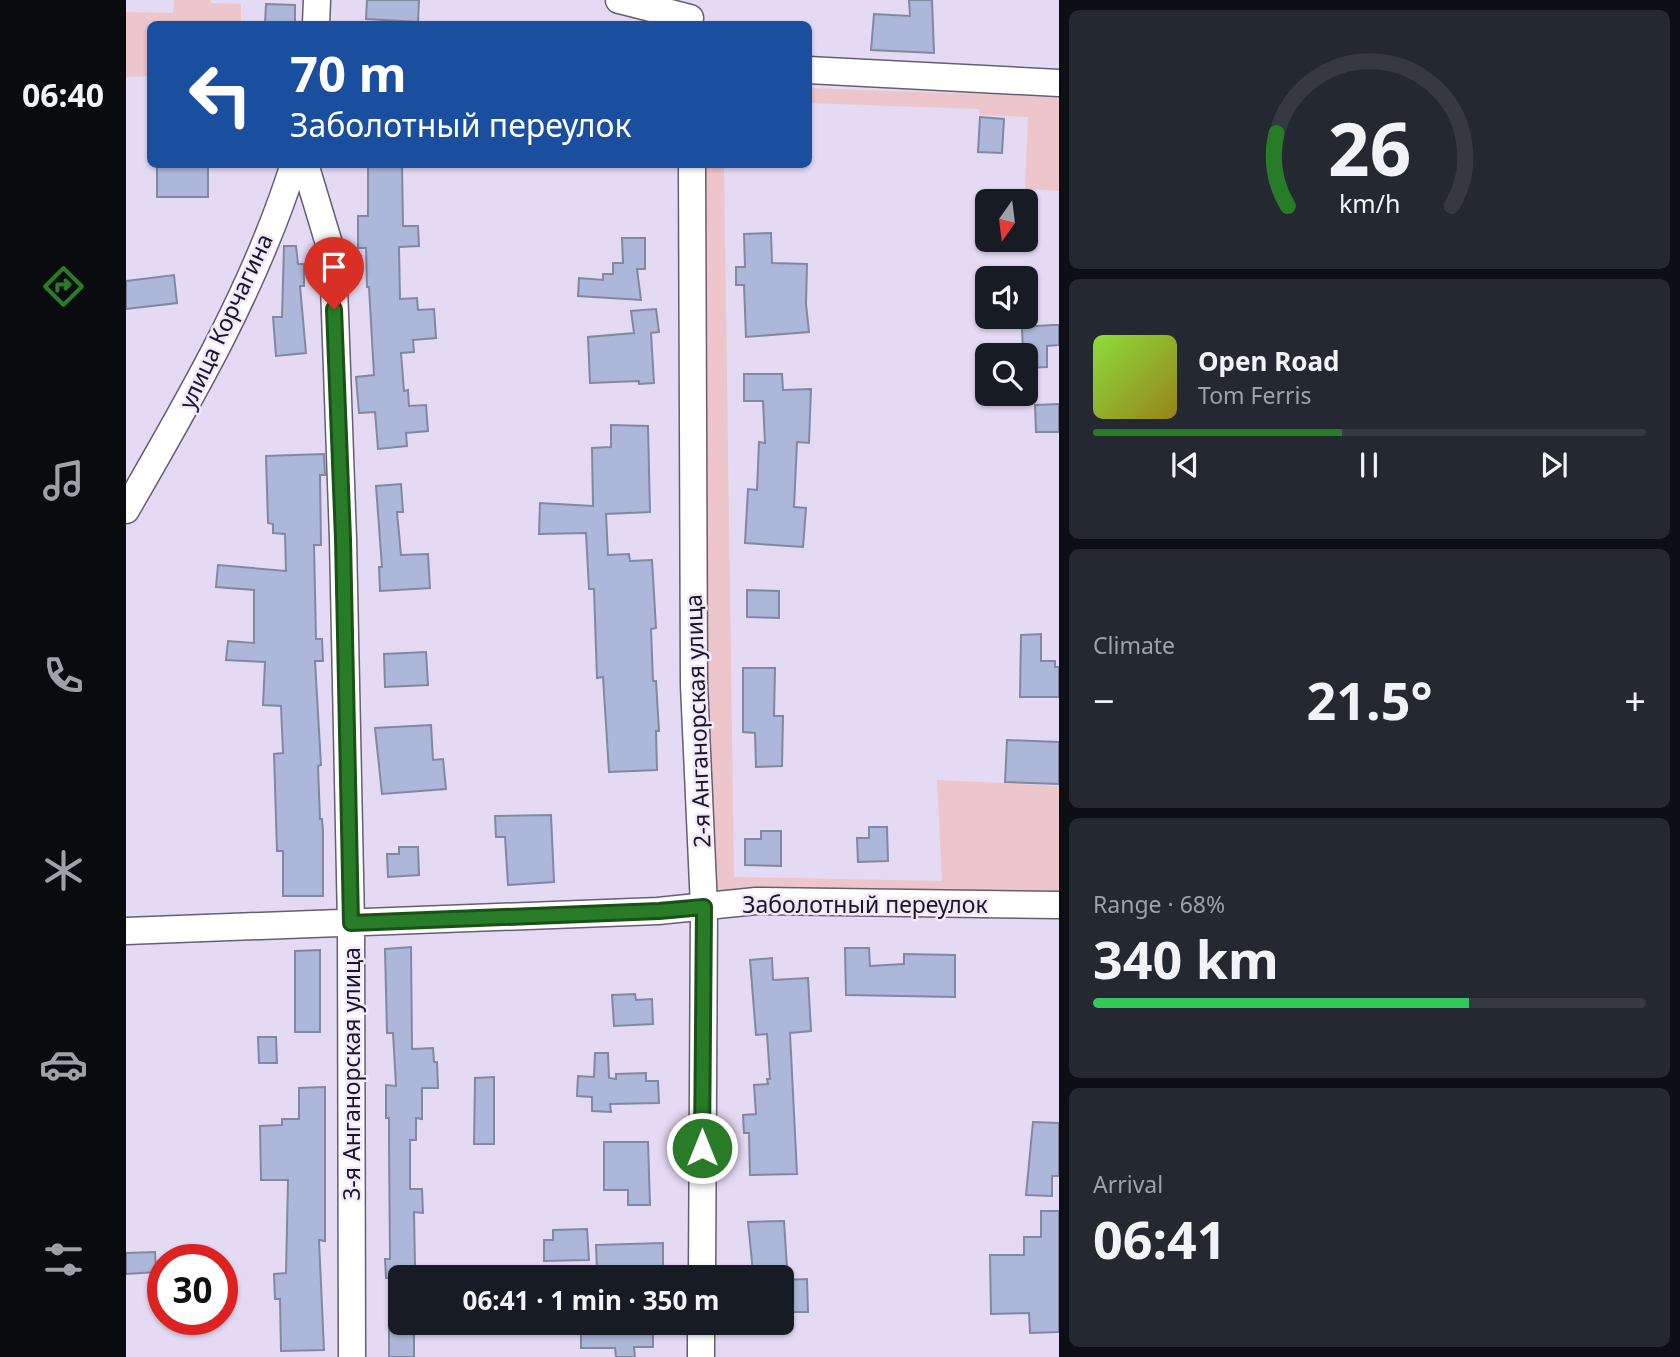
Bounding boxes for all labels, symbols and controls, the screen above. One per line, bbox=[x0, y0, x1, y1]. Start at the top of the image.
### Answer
text: 70 m bbox=[290, 40, 407, 106]
icon: left bbox=[175, 49, 266, 140]
text: 06:40 bbox=[22, 73, 104, 116]
text: 26 bbox=[1328, 98, 1411, 197]
text: Заболотный переулок bbox=[290, 103, 631, 146]
text: km/h bbox=[1339, 186, 1400, 220]
north arrow bbox=[975, 189, 1038, 252]
map controls bbox=[975, 189, 1038, 406]
street label: улица Корчагина bbox=[170, 228, 280, 414]
pin bbox=[304, 237, 364, 309]
icon: arrive bbox=[315, 248, 353, 286]
icon: directions bbox=[39, 262, 88, 311]
button: sound bbox=[975, 266, 1038, 329]
button: search bbox=[975, 343, 1038, 406]
text: Open Road bbox=[1198, 343, 1340, 379]
text: Tom Ferris bbox=[1198, 379, 1311, 411]
icon: previous bbox=[1166, 446, 1204, 484]
icon: pause bbox=[1350, 446, 1388, 484]
icon: next bbox=[1535, 446, 1573, 484]
icon: music bbox=[39, 456, 88, 505]
street label: 2-я Анганорская улица bbox=[677, 594, 717, 848]
text: Climate bbox=[1093, 629, 1175, 661]
icon: phone bbox=[39, 651, 88, 700]
text: 21.5° bbox=[1307, 664, 1432, 735]
text: − bbox=[1093, 674, 1115, 726]
text: + bbox=[1624, 674, 1646, 726]
icon: climate bbox=[39, 846, 88, 895]
street label: Заболотный переулок bbox=[742, 888, 989, 920]
text: Range · 68% bbox=[1093, 888, 1225, 920]
text: 340 km bbox=[1093, 923, 1279, 994]
street label: 3-я Анганорская улица bbox=[335, 947, 367, 1201]
icon: car bbox=[39, 1040, 88, 1089]
position arrow bbox=[665, 1111, 739, 1185]
text: Arrival bbox=[1093, 1168, 1163, 1200]
text: 06:41 bbox=[1093, 1203, 1227, 1274]
icon: filters bbox=[39, 1235, 88, 1284]
speed limit sign: 30 bbox=[147, 1244, 238, 1335]
text: 06:41 · 1 min · 350 m bbox=[463, 1282, 719, 1318]

